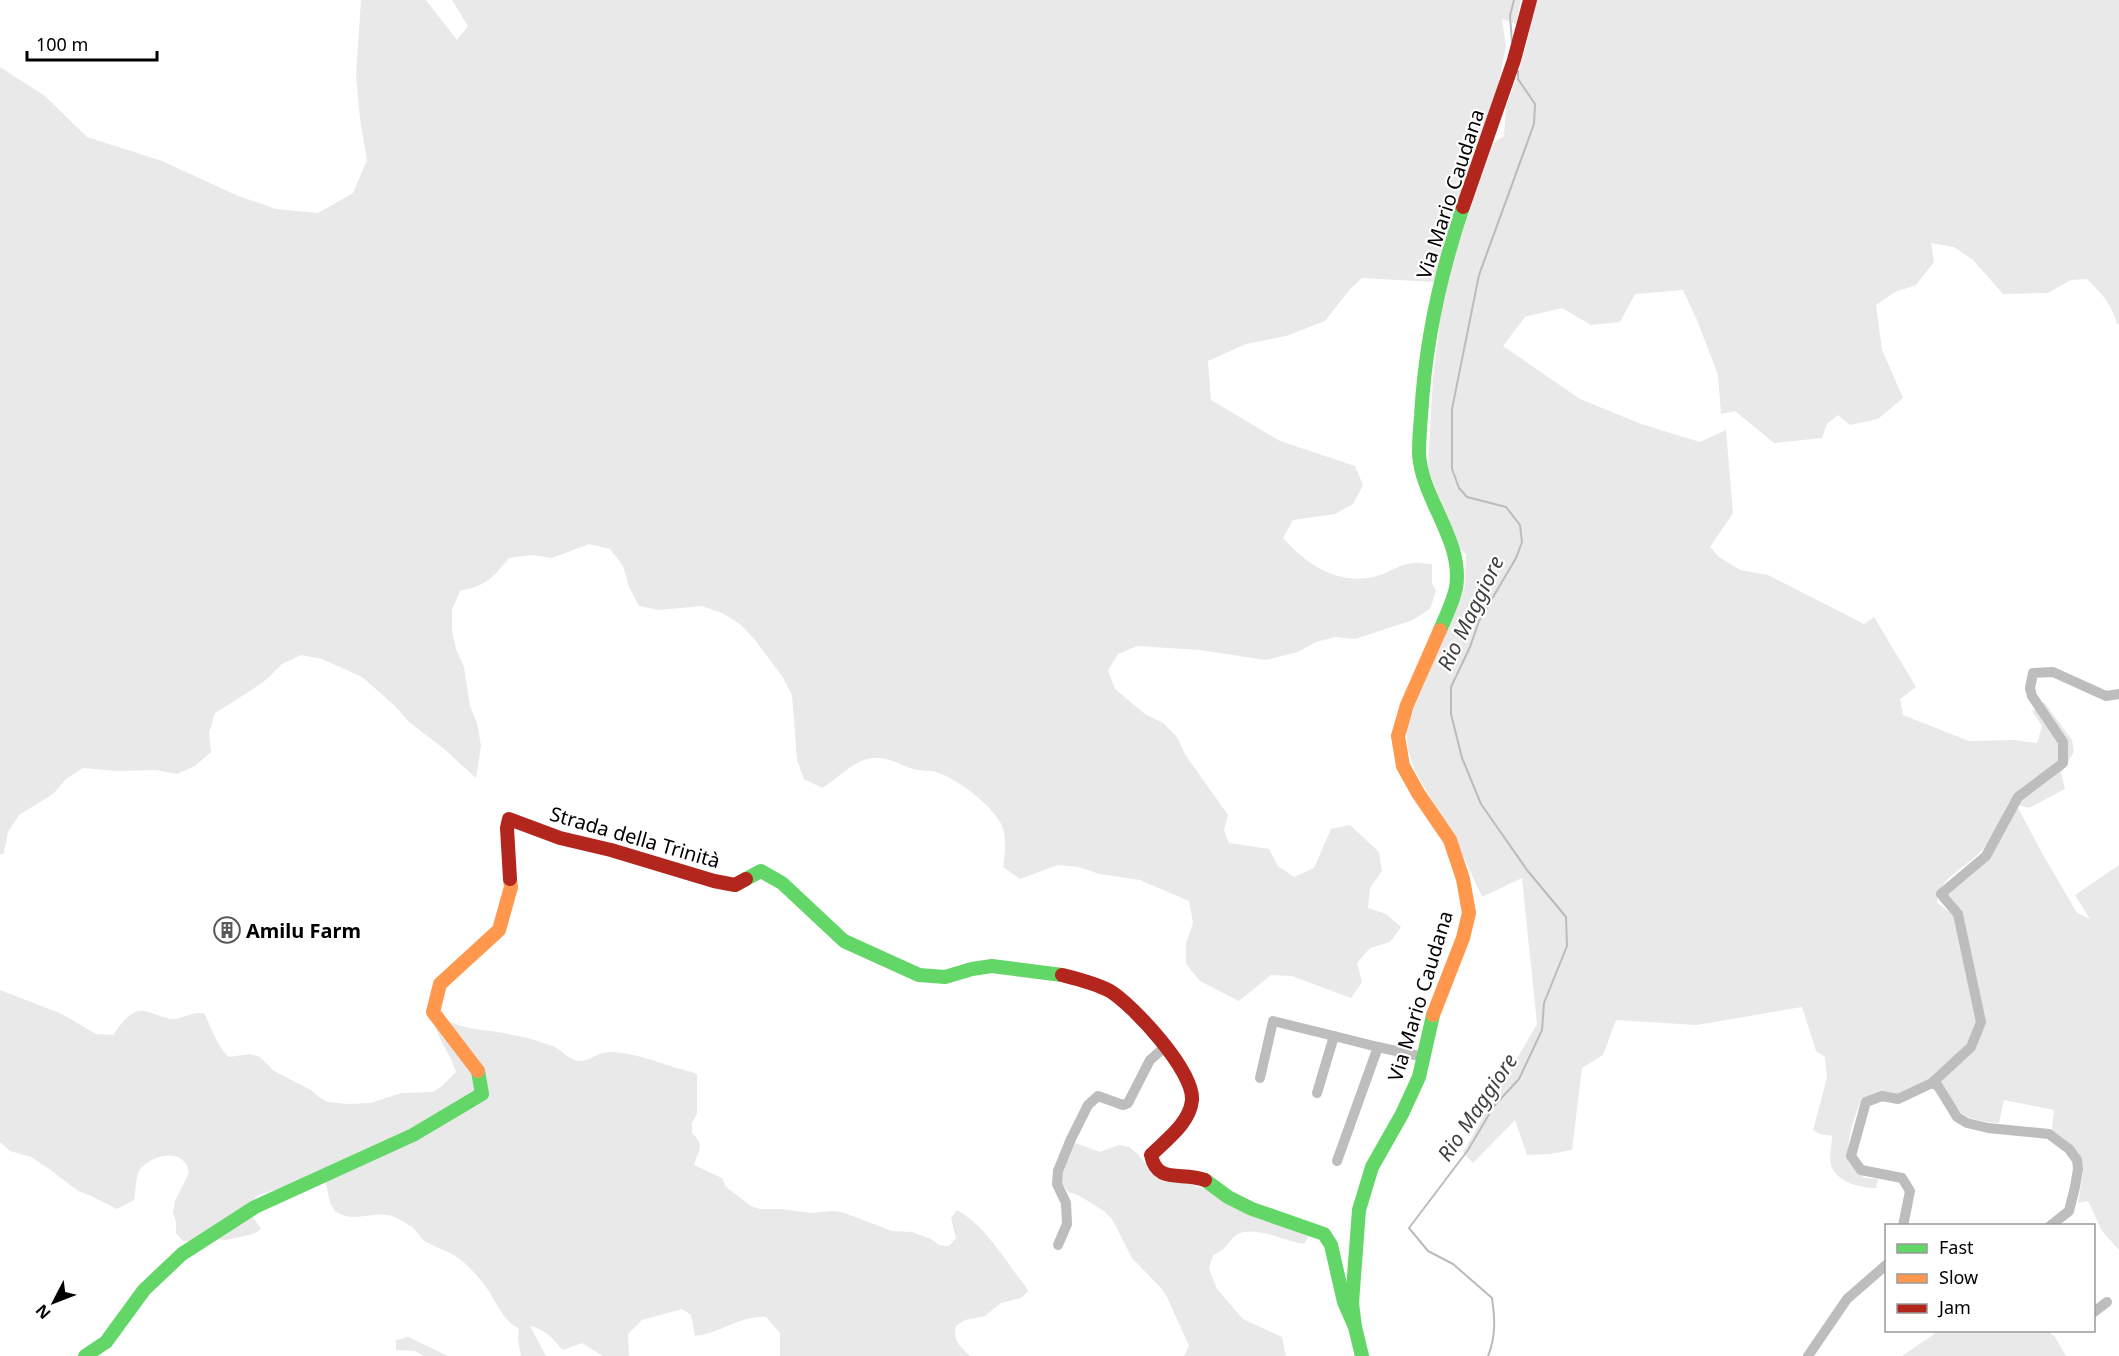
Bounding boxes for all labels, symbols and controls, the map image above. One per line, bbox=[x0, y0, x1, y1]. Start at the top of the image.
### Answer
scale bar bbox=[27, 24, 158, 62]
text: 100 m bbox=[36, 32, 88, 56]
street label: Via Mario Caudana bbox=[1410, 106, 1490, 282]
water label: Rio Maggiore bbox=[1430, 551, 1510, 675]
street label: Strada della Trinità bbox=[547, 800, 723, 874]
street label: Via Mario Caudana bbox=[1381, 907, 1459, 1085]
building icon: Amilu Farm bbox=[212, 915, 242, 945]
place label: Amilu Farm bbox=[246, 917, 361, 944]
water label: Rio Maggiore bbox=[1431, 1048, 1523, 1166]
legend bbox=[1885, 1224, 2095, 1332]
text: Fast bbox=[1939, 1235, 1974, 1259]
text: Slow bbox=[1939, 1265, 1978, 1289]
north arrow bbox=[24, 1272, 84, 1332]
text: Jam bbox=[1937, 1295, 1971, 1319]
text: N bbox=[30, 1300, 55, 1324]

